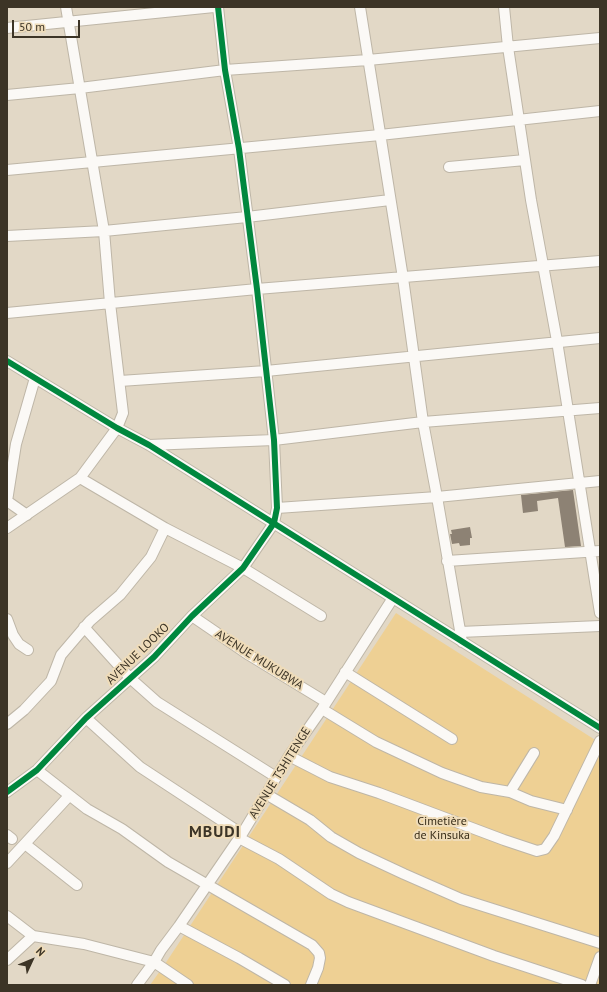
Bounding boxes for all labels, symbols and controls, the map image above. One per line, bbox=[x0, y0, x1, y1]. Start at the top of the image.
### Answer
scale bar bbox=[14, 12, 82, 38]
text: 50 m bbox=[19, 19, 45, 34]
street label: AVENUE LOOKO bbox=[103, 620, 173, 688]
street label: AVENUE MUKUBWA bbox=[212, 627, 306, 693]
street label: AVENUE TSHITENGE bbox=[246, 725, 314, 821]
park label: Cimetière de Kinsuka bbox=[414, 815, 470, 843]
district label: MBUDI bbox=[189, 822, 241, 842]
north arrow bbox=[12, 940, 52, 980]
text: N bbox=[33, 944, 48, 959]

